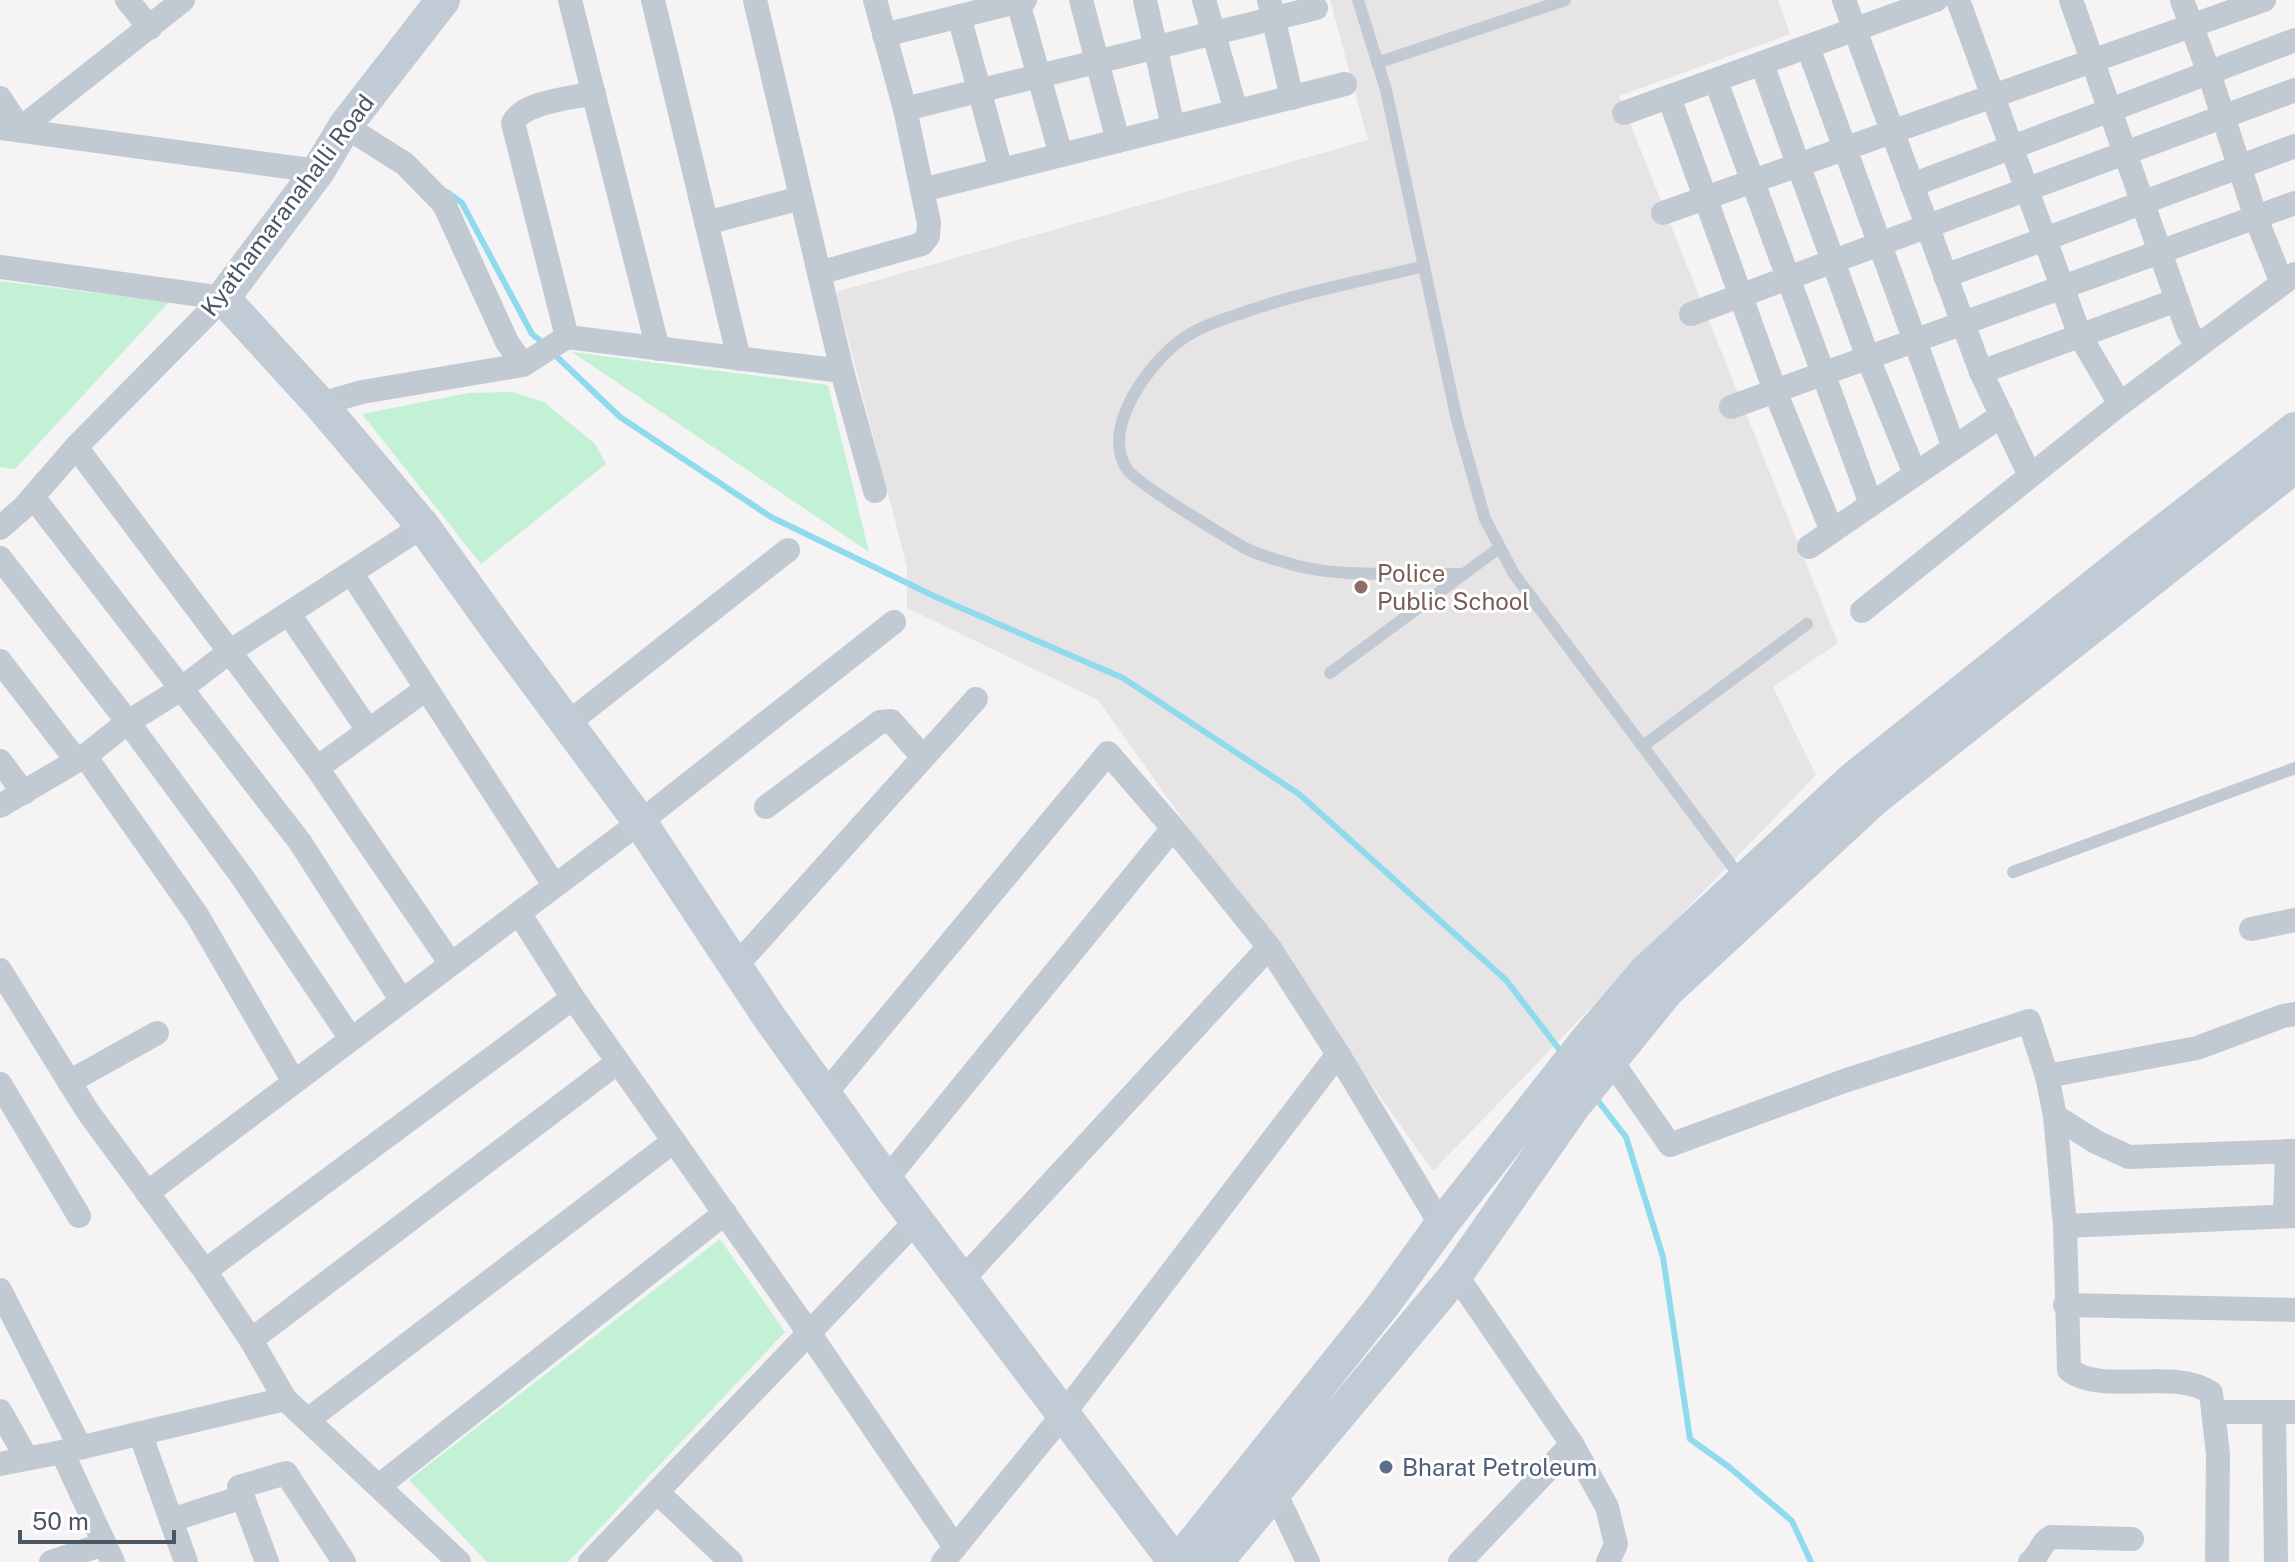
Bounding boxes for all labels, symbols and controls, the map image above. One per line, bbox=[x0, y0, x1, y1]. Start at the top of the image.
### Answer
street label: Kyathamaranahalli Road bbox=[195, 89, 379, 321]
place label: Police Public School bbox=[1377, 559, 1530, 615]
marker: Police Public School bbox=[1352, 578, 1370, 596]
place label: Bharat Petroleum bbox=[1402, 1453, 1597, 1481]
marker: Bharat Petroleum bbox=[1377, 1458, 1395, 1476]
scale bar bbox=[20, 1494, 174, 1544]
text: 50 m bbox=[32, 1507, 89, 1535]

